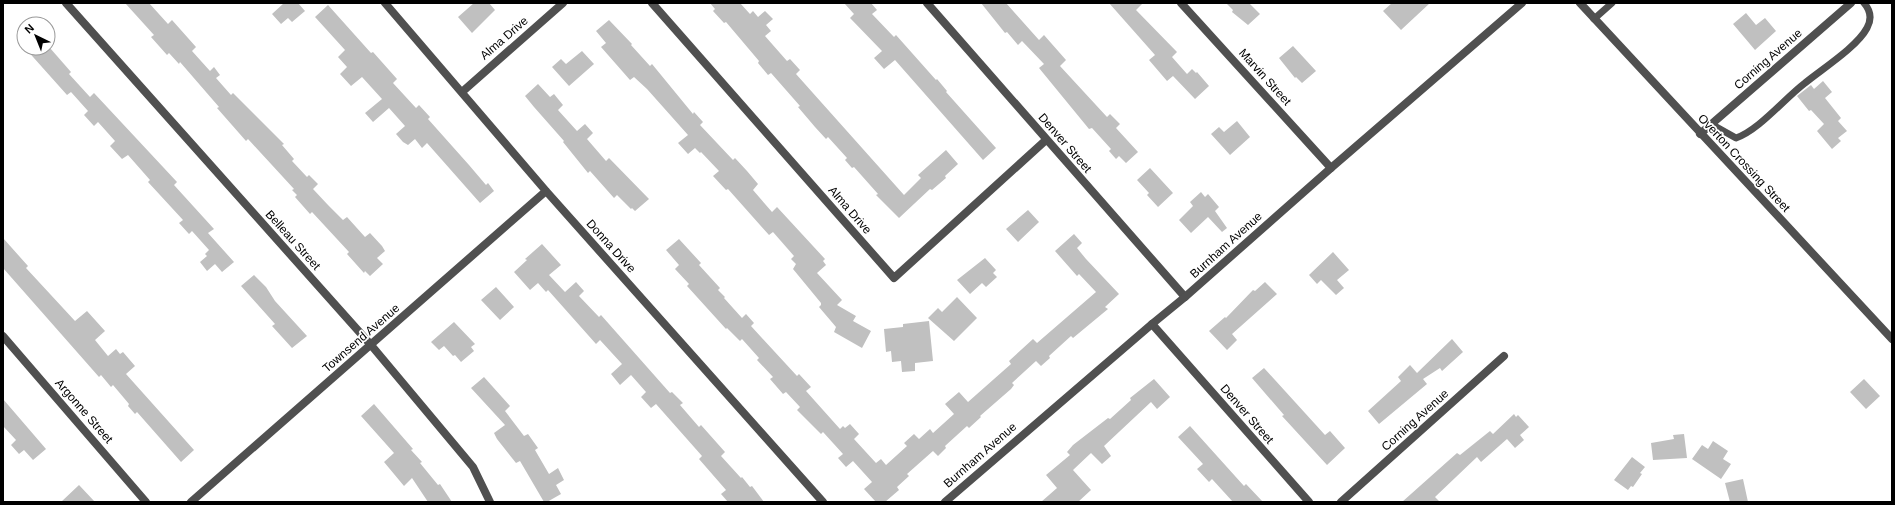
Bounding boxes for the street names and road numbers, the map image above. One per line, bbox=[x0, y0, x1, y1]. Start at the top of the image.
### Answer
street label: Alma Drive bbox=[477, 13, 531, 63]
street label: Corning Avenue bbox=[1731, 26, 1805, 92]
street label: Marvin Street bbox=[1236, 46, 1295, 109]
street label: Denver Street bbox=[1035, 110, 1095, 176]
street label: Overton Crossing Street bbox=[1695, 111, 1793, 215]
street label: Alma Drive bbox=[825, 183, 875, 237]
street label: Belleau Street bbox=[263, 207, 324, 273]
street label: Burnham Avenue bbox=[1187, 209, 1265, 281]
street label: Donna Drive bbox=[583, 217, 639, 276]
street label: Townsend Avenue bbox=[320, 301, 403, 375]
street label: Argonne Street bbox=[52, 376, 116, 447]
street label: Denver Street bbox=[1217, 381, 1277, 447]
street label: Corning Avenue bbox=[1379, 386, 1452, 454]
street label: Burnham Avenue bbox=[941, 419, 1019, 490]

